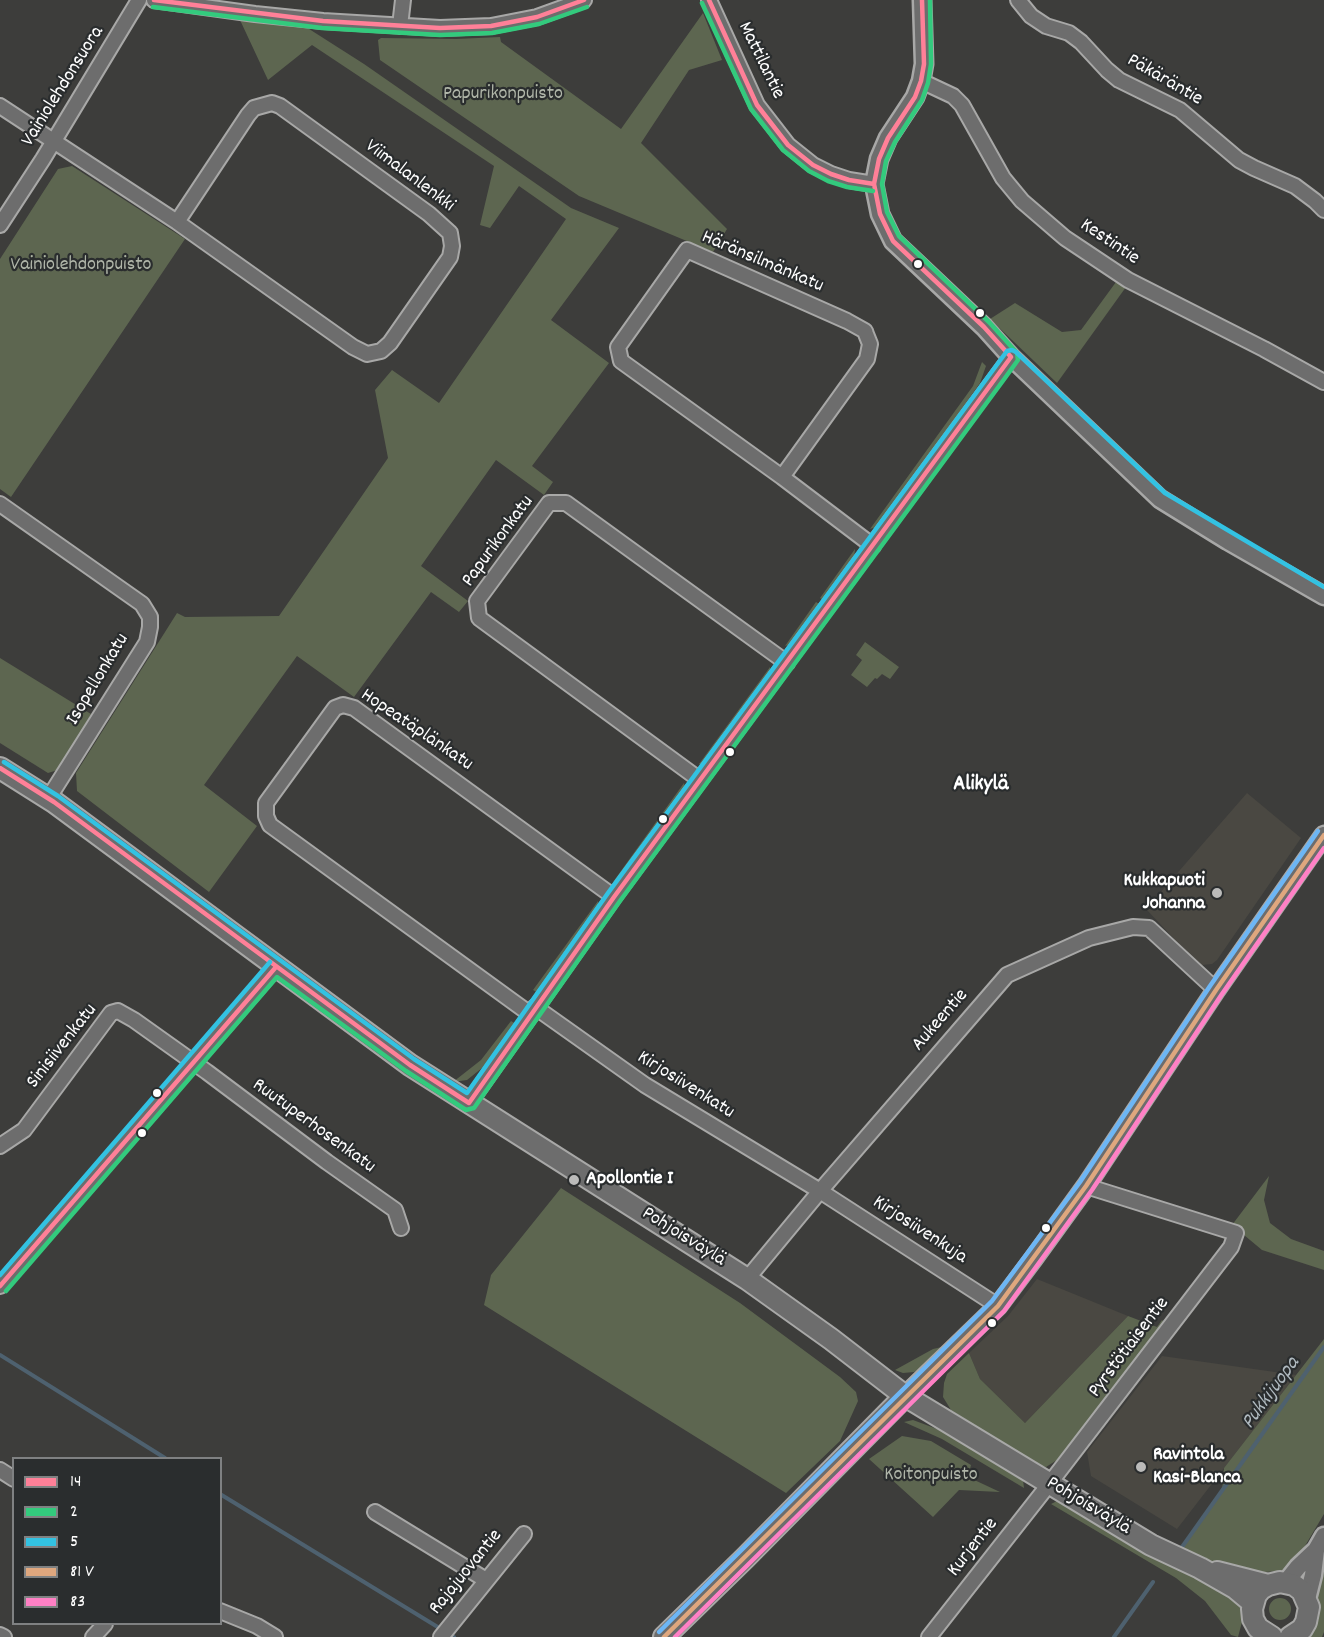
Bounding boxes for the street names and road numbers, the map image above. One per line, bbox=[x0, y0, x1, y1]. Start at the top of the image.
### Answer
street label: Mattilantie bbox=[731, 19, 789, 103]
street label: Vainiolehdonsuora bbox=[17, 22, 111, 152]
street label: Päkäräntie bbox=[1122, 50, 1206, 112]
street label: Viimalanlenkki bbox=[359, 135, 459, 219]
street label: Kestintie bbox=[1075, 214, 1143, 272]
street label: Häränsilmänkatu bbox=[697, 227, 827, 299]
street label: Papurikonkatu bbox=[458, 492, 540, 592]
street label: Isopellonkatu bbox=[62, 630, 136, 730]
street label: Hopeatäplänkatu bbox=[355, 685, 477, 777]
street label: Aukeentie bbox=[908, 985, 974, 1057]
street label: Sinisiivenkatu bbox=[22, 1000, 104, 1094]
street label: Kirjosiivenkatu bbox=[632, 1047, 738, 1125]
street label: Ruutuperhosenkatu bbox=[247, 1074, 379, 1180]
street label: Kirjosiivenkuja bbox=[867, 1192, 971, 1270]
street label: Pohjoisväylä bbox=[637, 1203, 729, 1273]
street label: Pyrstötiaisentie bbox=[1084, 1293, 1176, 1403]
street label: Pohjoisväylä bbox=[1041, 1472, 1135, 1542]
street label: Kurjentie bbox=[943, 1514, 1005, 1582]
street label: Rajajuovantie bbox=[425, 1525, 509, 1621]

